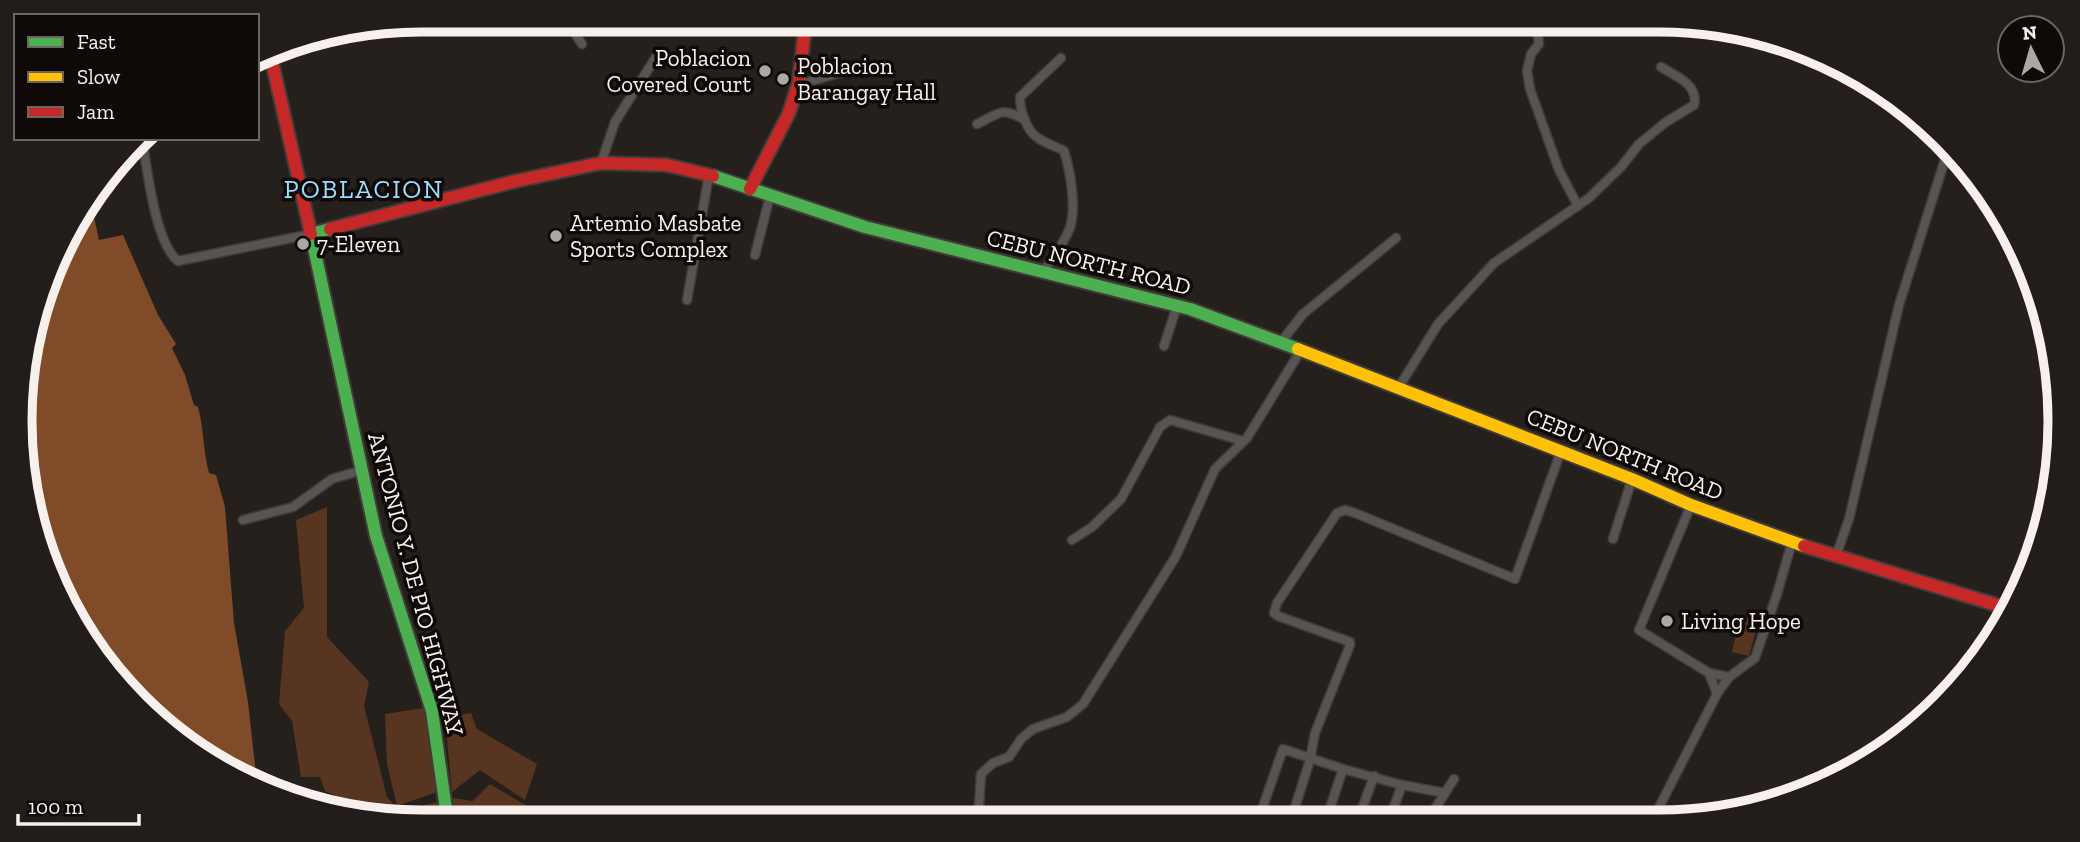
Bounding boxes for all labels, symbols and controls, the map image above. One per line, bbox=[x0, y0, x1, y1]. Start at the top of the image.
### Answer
legend bbox=[14, 14, 259, 140]
north arrow bbox=[1996, 14, 2066, 84]
text: N bbox=[2021, 20, 2038, 45]
text: Fast bbox=[77, 29, 116, 54]
place label: Poblacion Covered Court bbox=[607, 44, 751, 98]
place label: Poblacion Barangay Hall bbox=[797, 52, 936, 106]
marker: Poblacion Covered Court bbox=[757, 63, 773, 79]
text: Slow bbox=[77, 64, 120, 89]
marker: Poblacion Barangay Hall bbox=[775, 71, 791, 87]
text: Jam bbox=[77, 99, 114, 124]
district label: POBLACION bbox=[284, 173, 444, 205]
place label: Artemio Masbate Sports Complex bbox=[570, 209, 741, 263]
street label: CEBU NORTH ROAD bbox=[984, 223, 1194, 301]
marker: Artemio Masbate Sports Complex bbox=[548, 228, 564, 244]
place label: 7-Eleven bbox=[317, 230, 400, 258]
marker: 7-Eleven bbox=[295, 236, 311, 252]
street label: CEBU NORTH ROAD bbox=[1523, 402, 1727, 506]
street label: ANTONIO Y. DE PIO HIGHWAY bbox=[362, 429, 470, 740]
place label: Living Hope bbox=[1681, 607, 1801, 635]
marker: Living Hope bbox=[1659, 613, 1675, 629]
scale bar bbox=[18, 782, 138, 826]
text: 100 m bbox=[28, 794, 83, 819]

